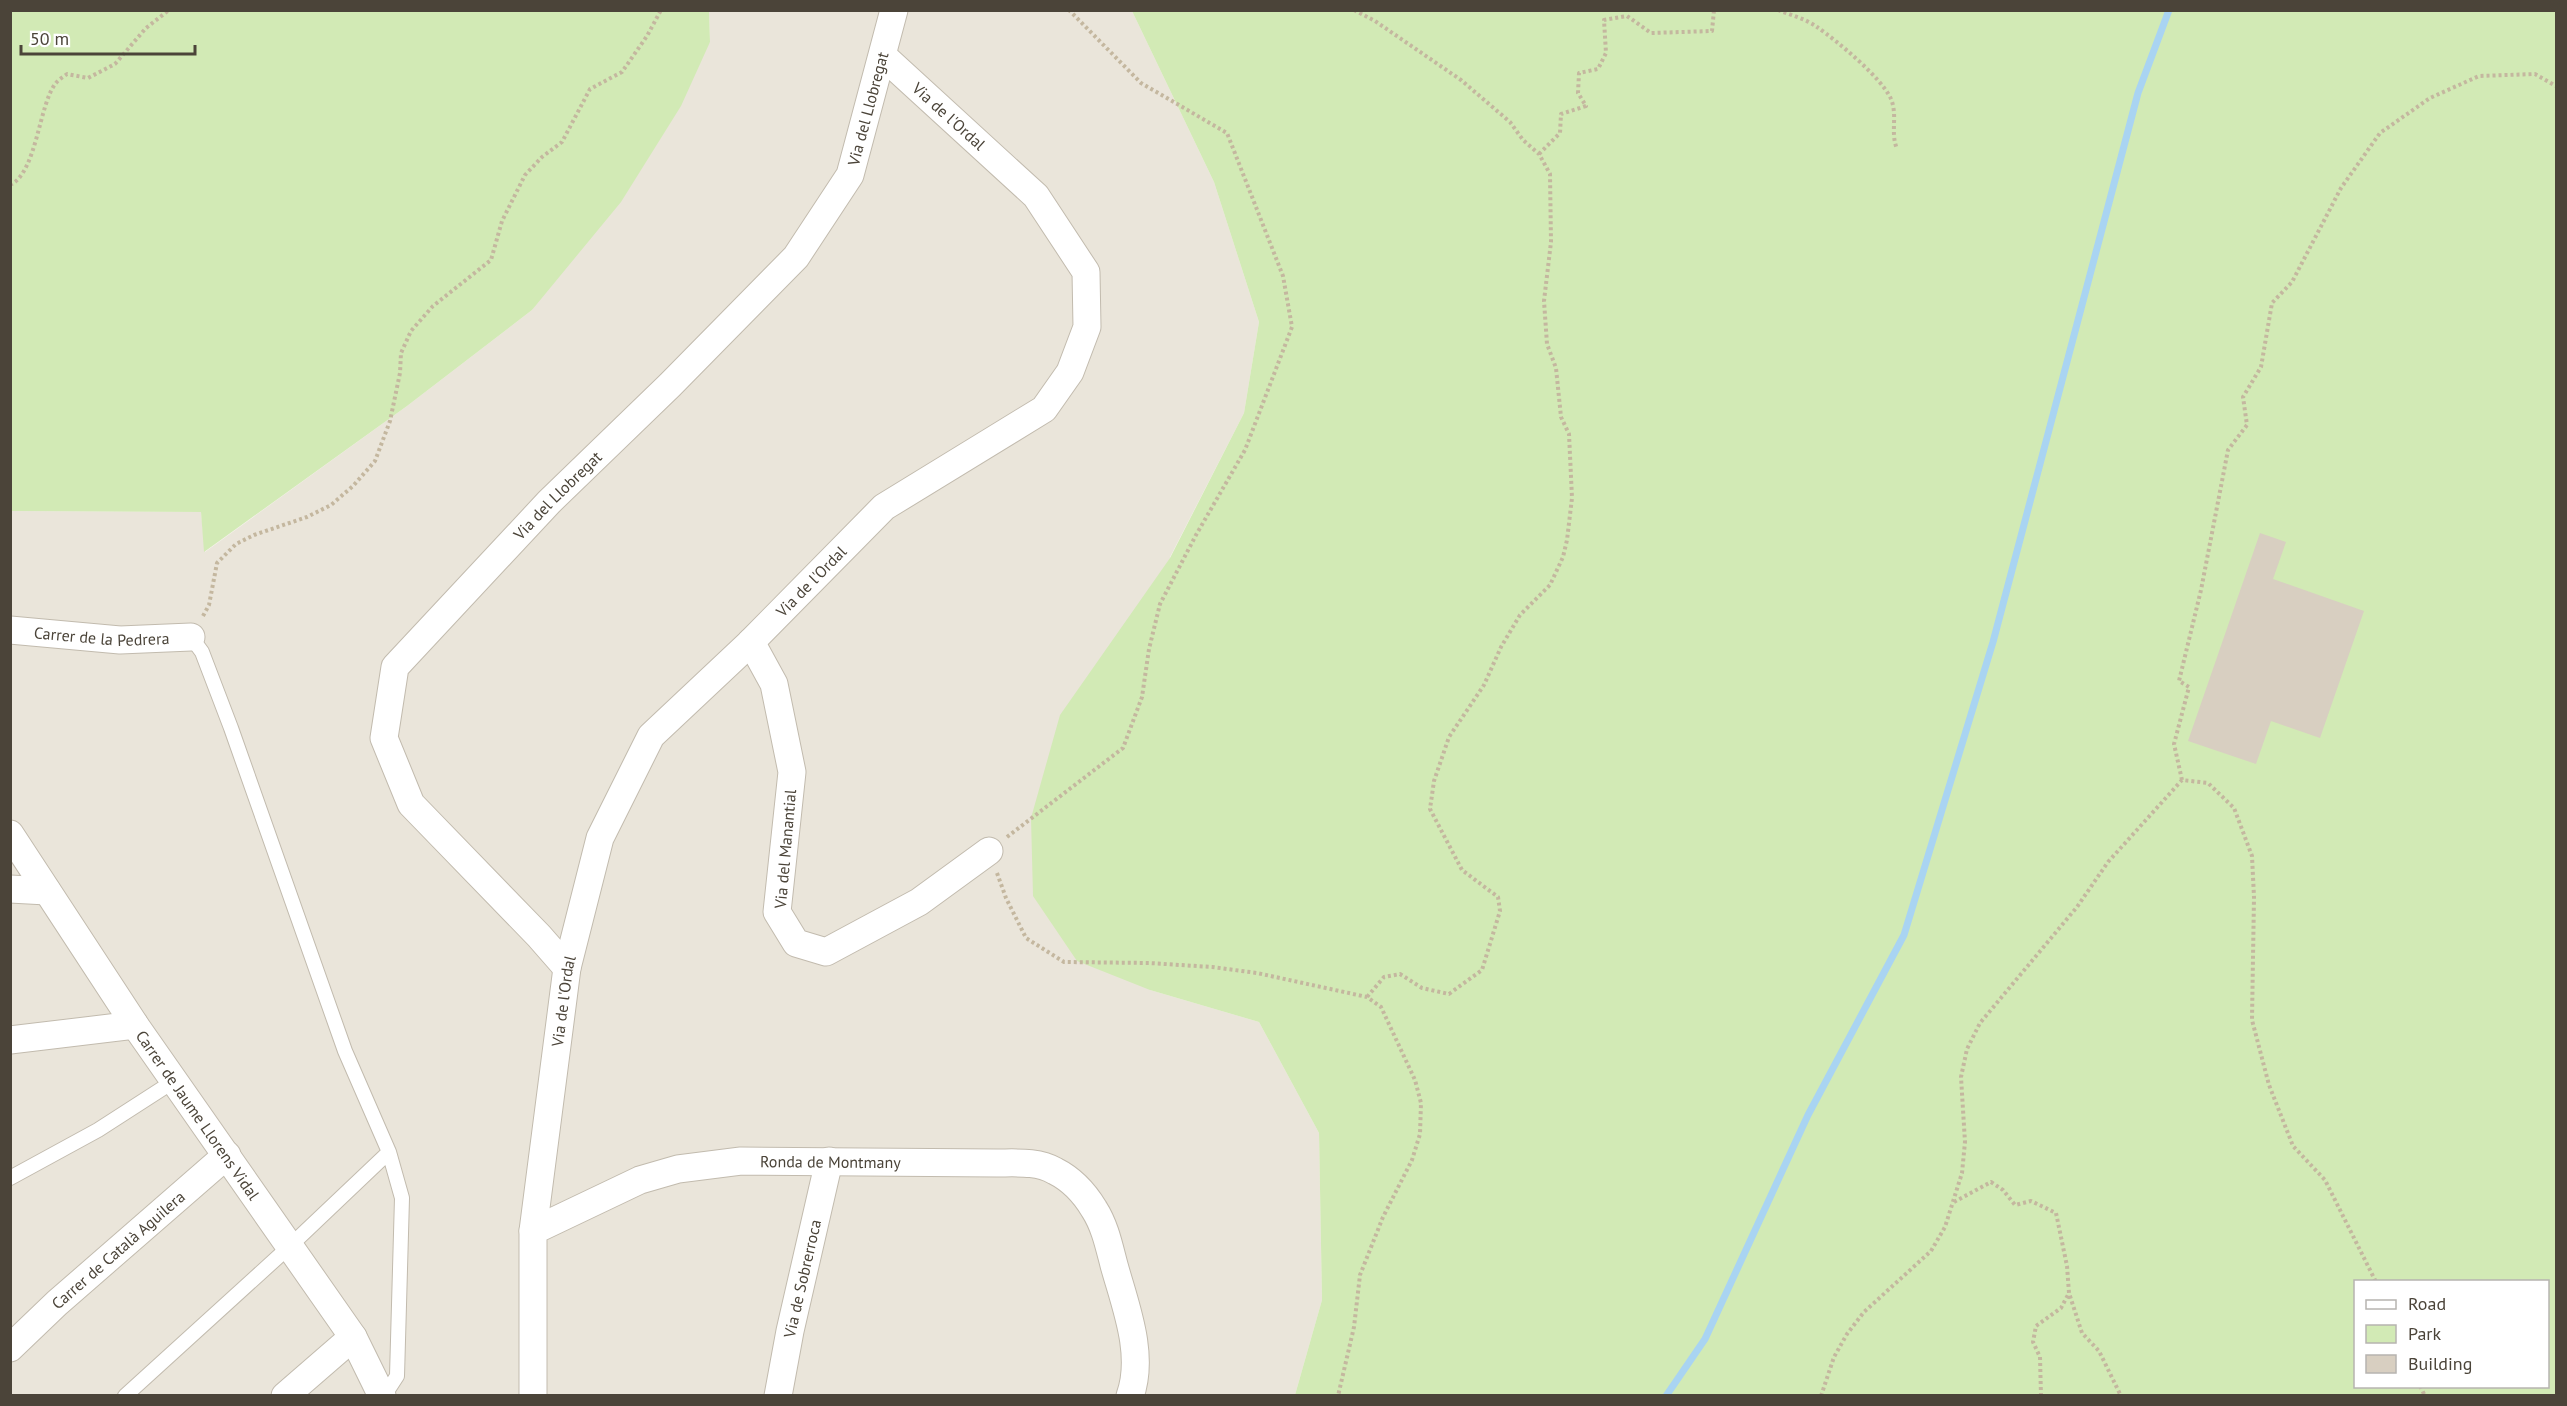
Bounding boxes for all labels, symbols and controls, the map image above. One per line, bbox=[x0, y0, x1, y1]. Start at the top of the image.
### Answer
scale bar bbox=[21, 18, 195, 56]
text: 50 m bbox=[30, 27, 69, 50]
street label: Via del Llobregat bbox=[843, 49, 893, 169]
street label: Via de l'Ordal bbox=[907, 77, 990, 154]
street label: Via del Llobregat bbox=[508, 446, 606, 544]
street label: Via de l'Ordal bbox=[771, 541, 851, 622]
street label: Carrer de la Pedrera bbox=[33, 622, 170, 650]
street label: Via del Manantial bbox=[770, 788, 800, 910]
street label: Via de l'Ordal bbox=[547, 953, 580, 1049]
street label: Carrer de Jaume Llorens Vidal bbox=[132, 1026, 264, 1204]
street label: Ronda de Montmany bbox=[760, 1151, 901, 1172]
street label: Carrer de Català Aguilera bbox=[47, 1186, 189, 1313]
street label: Via de Sobrerroca bbox=[779, 1217, 825, 1340]
legend bbox=[2354, 1280, 2549, 1388]
text: Road bbox=[2408, 1292, 2446, 1315]
text: Park bbox=[2408, 1322, 2441, 1345]
text: Building bbox=[2408, 1352, 2472, 1375]

